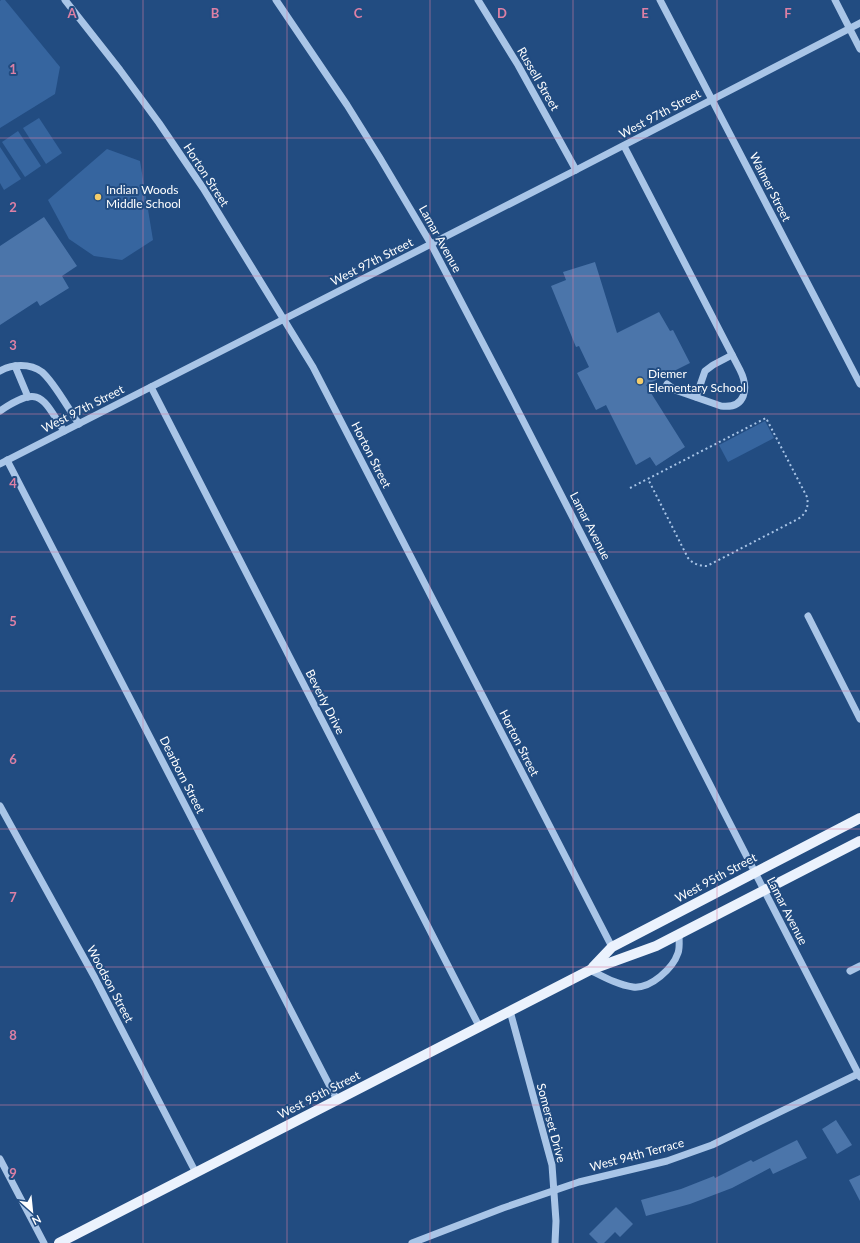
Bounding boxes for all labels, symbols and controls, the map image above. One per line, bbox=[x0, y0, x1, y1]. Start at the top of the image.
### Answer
text: A bbox=[66, 5, 77, 21]
text: B bbox=[211, 5, 220, 21]
text: C bbox=[354, 5, 363, 21]
text: D bbox=[497, 5, 507, 21]
text: E bbox=[641, 5, 649, 21]
text: F bbox=[784, 5, 792, 21]
street label: Russell Street bbox=[514, 44, 563, 114]
text: 1 bbox=[9, 61, 17, 77]
street label: West 97th Street bbox=[616, 85, 704, 141]
street label: Horton Street bbox=[180, 140, 233, 210]
street label: Walmer Street bbox=[747, 150, 795, 224]
place label: Indian Woods Middle School bbox=[106, 182, 181, 211]
marker: Indian Woods Middle School bbox=[93, 192, 103, 202]
text: 2 bbox=[9, 199, 17, 215]
street label: Lamar Avenue bbox=[416, 203, 465, 275]
street label: West 97th Street bbox=[328, 234, 416, 289]
text: 3 bbox=[9, 337, 17, 353]
place label: Diemer Elementary School bbox=[648, 366, 746, 395]
marker: Diemer Elementary School bbox=[635, 376, 645, 386]
street label: West 97th Street bbox=[39, 381, 127, 436]
street label: Horton Street bbox=[348, 419, 395, 491]
text: 4 bbox=[9, 475, 17, 491]
street label: Lamar Avenue bbox=[567, 489, 614, 562]
text: 5 bbox=[9, 613, 17, 629]
street label: Beverly Drive bbox=[303, 667, 348, 737]
street label: Horton Street bbox=[496, 707, 543, 779]
street label: Dearborn Street bbox=[156, 734, 209, 817]
text: 6 bbox=[9, 751, 17, 767]
street label: West 95th Street bbox=[672, 849, 760, 905]
street label: Lamar Avenue bbox=[764, 874, 811, 947]
text: 7 bbox=[9, 889, 17, 905]
street label: Woodson Street bbox=[84, 943, 137, 1026]
text: 8 bbox=[9, 1027, 17, 1043]
street label: West 95th Street bbox=[275, 1067, 363, 1122]
street label: Somerset Drive bbox=[534, 1082, 569, 1164]
street label: West 94th Terrace bbox=[588, 1135, 686, 1174]
text: 9 bbox=[9, 1165, 17, 1181]
north arrow bbox=[12, 1191, 52, 1231]
text: N bbox=[30, 1213, 43, 1228]

